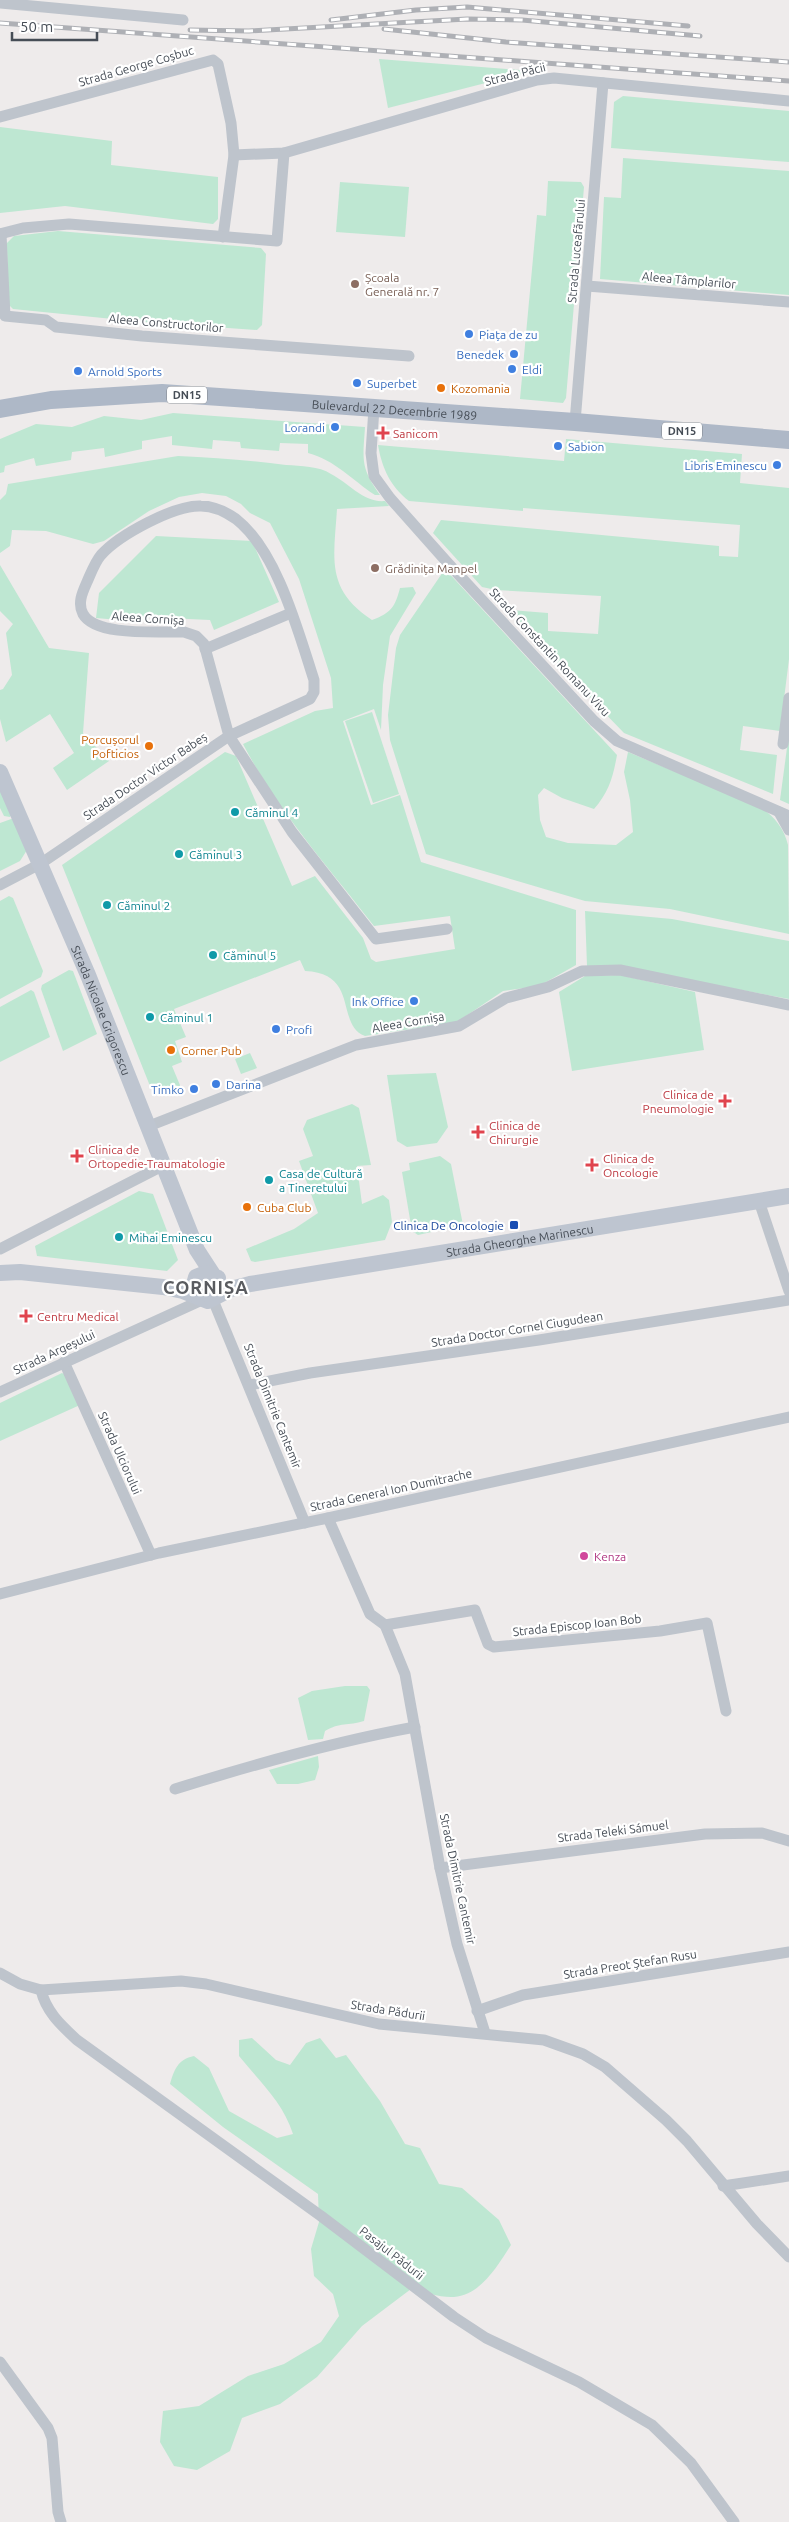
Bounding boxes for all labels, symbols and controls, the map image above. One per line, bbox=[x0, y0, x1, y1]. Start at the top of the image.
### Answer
scale bar bbox=[12, 10, 98, 42]
text: 50 m bbox=[20, 18, 53, 35]
street label: Strada George Coșbuc bbox=[77, 43, 195, 89]
street label: Strada Păcii bbox=[483, 60, 547, 88]
street label: Strada Luceafărului bbox=[565, 199, 587, 303]
street label: Aleea Tâmplarilor bbox=[641, 269, 737, 291]
place label: Școala Generală nr. 7 bbox=[365, 271, 439, 298]
marker: Școala Generală nr. 7 bbox=[349, 278, 361, 290]
street label: Aleea Constructorilor bbox=[108, 312, 224, 335]
marker: Piața de zu bbox=[463, 328, 475, 340]
place label: Piața de zu bbox=[479, 328, 538, 341]
place label: Benedek bbox=[457, 348, 504, 361]
marker: Benedek bbox=[508, 348, 520, 360]
marker: Eldi bbox=[506, 363, 518, 375]
place label: Eldi bbox=[522, 363, 542, 376]
marker: Arnold Sports bbox=[72, 365, 84, 377]
place label: Arnold Sports bbox=[88, 365, 162, 378]
marker: Superbet bbox=[351, 377, 363, 389]
place label: Superbet bbox=[367, 377, 417, 390]
marker: Kozomania bbox=[435, 382, 447, 394]
place label: Kozomania bbox=[451, 382, 510, 395]
road number: DN15 bbox=[167, 386, 207, 404]
street label: Bulevardul 22 Decembrie 1989 bbox=[311, 397, 477, 422]
place label: Lorandi bbox=[284, 421, 325, 434]
marker: Lorandi bbox=[329, 421, 341, 433]
road number: DN15 bbox=[662, 422, 702, 440]
marker: Sanicom bbox=[377, 427, 389, 439]
place label: Sanicom bbox=[393, 427, 438, 440]
marker: Sabion bbox=[552, 440, 564, 452]
place label: Sabion bbox=[568, 440, 604, 453]
place label: Libris Eminescu bbox=[684, 459, 767, 472]
marker: Libris Eminescu bbox=[771, 459, 783, 471]
marker: Grădinița Manpel bbox=[369, 562, 381, 574]
place label: Grădinița Manpel bbox=[385, 562, 477, 575]
street label: Strada Constantin Romanu Vivu bbox=[487, 585, 613, 719]
street label: Aleea Cornișa bbox=[111, 609, 185, 627]
street label: Strada Doctor Victor Babeș bbox=[81, 730, 209, 822]
place label: Porcușorul Pofticios bbox=[81, 733, 139, 760]
marker: Porcușorul Pofticios bbox=[143, 740, 155, 752]
marker: Căminul 4 bbox=[229, 806, 241, 818]
place label: Căminul 4 bbox=[245, 806, 298, 819]
marker: Căminul 3 bbox=[173, 848, 185, 860]
place label: Căminul 3 bbox=[189, 848, 242, 861]
marker: Căminul 2 bbox=[101, 899, 113, 911]
place label: Căminul 2 bbox=[117, 899, 170, 912]
street label: Strada Nicolae Grigorescu bbox=[69, 943, 134, 1077]
marker: Căminul 5 bbox=[207, 949, 219, 961]
place label: Căminul 5 bbox=[223, 949, 276, 962]
place label: Ink Office bbox=[352, 995, 404, 1008]
marker: Ink Office bbox=[408, 995, 420, 1007]
street label: Aleea Cornișa bbox=[371, 1009, 445, 1035]
marker: Căminul 1 bbox=[144, 1011, 156, 1023]
place label: Căminul 1 bbox=[160, 1011, 213, 1024]
marker: Profi bbox=[270, 1023, 282, 1035]
place label: Profi bbox=[286, 1023, 312, 1036]
marker: Corner Pub bbox=[165, 1044, 177, 1056]
place label: Corner Pub bbox=[181, 1044, 242, 1057]
marker: Darina bbox=[210, 1078, 222, 1090]
place label: Darina bbox=[226, 1078, 261, 1091]
place label: Timko bbox=[151, 1083, 184, 1096]
marker: Timko bbox=[188, 1083, 200, 1095]
place label: Clinica de Pneumologie bbox=[643, 1088, 714, 1115]
marker: Clinica de Pneumologie bbox=[718, 1094, 732, 1108]
place label: Clinica de Chirurgie bbox=[489, 1119, 540, 1146]
marker: Clinica de Chirurgie bbox=[471, 1125, 485, 1139]
place label: Clinica de Ortopedie-Traumatologie bbox=[88, 1143, 225, 1170]
marker: Clinica de Ortopedie-Traumatologie bbox=[70, 1149, 84, 1163]
place label: Clinica de Oncologie bbox=[603, 1152, 658, 1179]
marker: Clinica de Oncologie bbox=[585, 1158, 599, 1172]
place label: Casa de Cultură a Tineretului bbox=[279, 1167, 363, 1194]
marker: Casa de Cultură a Tineretului bbox=[263, 1174, 275, 1186]
marker: Cuba Club bbox=[241, 1201, 253, 1213]
place label: Cuba Club bbox=[257, 1201, 311, 1214]
place label: Clinica De Oncologie bbox=[393, 1219, 504, 1232]
marker: Clinica De Oncologie bbox=[508, 1219, 520, 1231]
street label: Strada Gheorghe Marinescu bbox=[445, 1222, 594, 1258]
marker: Mihai Eminescu bbox=[113, 1231, 125, 1243]
place label: Mihai Eminescu bbox=[129, 1231, 212, 1244]
district label: CORNIȘA bbox=[163, 1277, 249, 1298]
marker: Centru Medical bbox=[19, 1309, 33, 1323]
street label: Strada Doctor Cornel Ciugudean bbox=[430, 1309, 604, 1349]
place label: Centru Medical bbox=[37, 1310, 119, 1323]
street label: Strada Argeșului bbox=[11, 1327, 97, 1377]
street label: Strada Dimitrie Cantemir bbox=[242, 1342, 304, 1471]
street label: Strada Ulciorului bbox=[96, 1410, 144, 1496]
street label: Strada General Ion Dumitrache bbox=[309, 1466, 473, 1514]
marker: Kenza bbox=[578, 1550, 590, 1562]
place label: Kenza bbox=[594, 1550, 626, 1563]
street label: Strada Episcop Ioan Bob bbox=[512, 1612, 642, 1638]
street label: Strada Dimitrie Cantemir bbox=[438, 1812, 478, 1946]
street label: Strada Teleki Sámuel bbox=[557, 1818, 669, 1844]
street label: Strada Preot Ștefan Rusu bbox=[562, 1947, 698, 1981]
street label: Strada Pădurii bbox=[350, 1998, 426, 2022]
street label: Pasajul Pădurii bbox=[357, 2224, 427, 2282]

